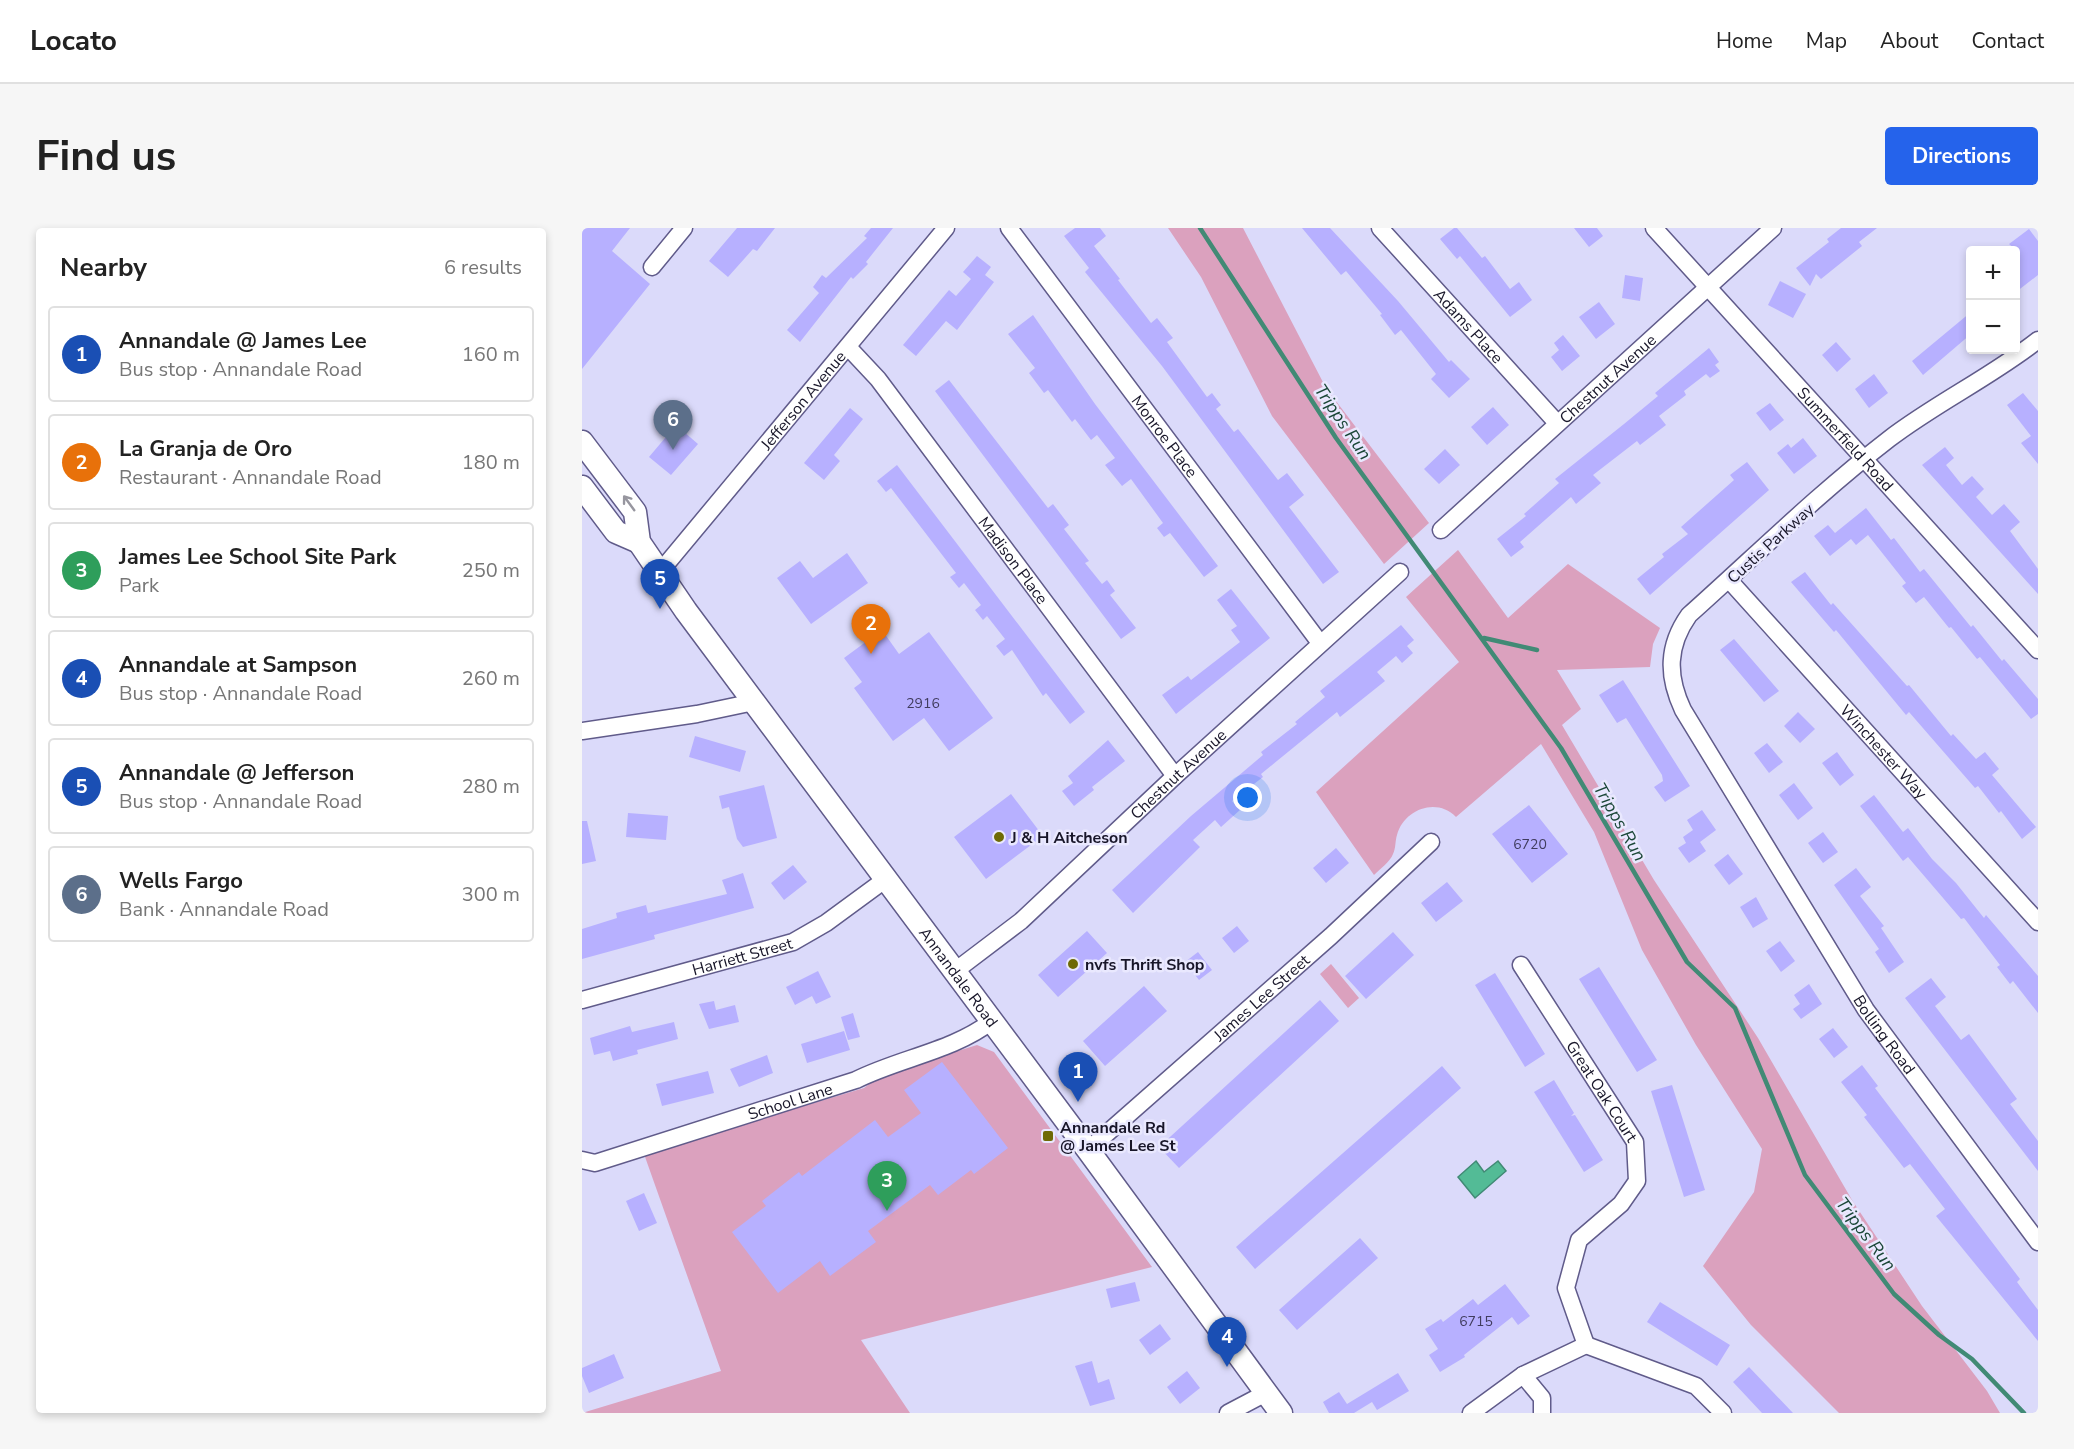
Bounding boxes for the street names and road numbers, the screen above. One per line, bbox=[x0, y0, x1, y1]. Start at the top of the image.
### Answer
street label: Adams Place bbox=[1428, 284, 1508, 369]
street label: Chestnut Avenue bbox=[1555, 330, 1661, 429]
street label: Jefferson Avenue bbox=[755, 347, 851, 456]
street label: Summerfield Road bbox=[1792, 383, 1898, 496]
street label: Monroe Place bbox=[1126, 391, 1202, 482]
street label: Custis Parkway bbox=[1722, 498, 1819, 589]
street label: Madison Place bbox=[973, 512, 1053, 609]
street label: Winchester Way bbox=[1835, 700, 1932, 805]
street label: Chestnut Avenue bbox=[1126, 725, 1232, 825]
street label: Annandale Road bbox=[913, 923, 1003, 1032]
street label: Harriett Street bbox=[690, 933, 795, 981]
street label: James Lee Street bbox=[1209, 950, 1315, 1047]
street label: Bolling Road bbox=[1848, 991, 1920, 1079]
street label: Great Oak Court bbox=[1561, 1037, 1642, 1147]
street label: School Lane bbox=[745, 1078, 836, 1126]

